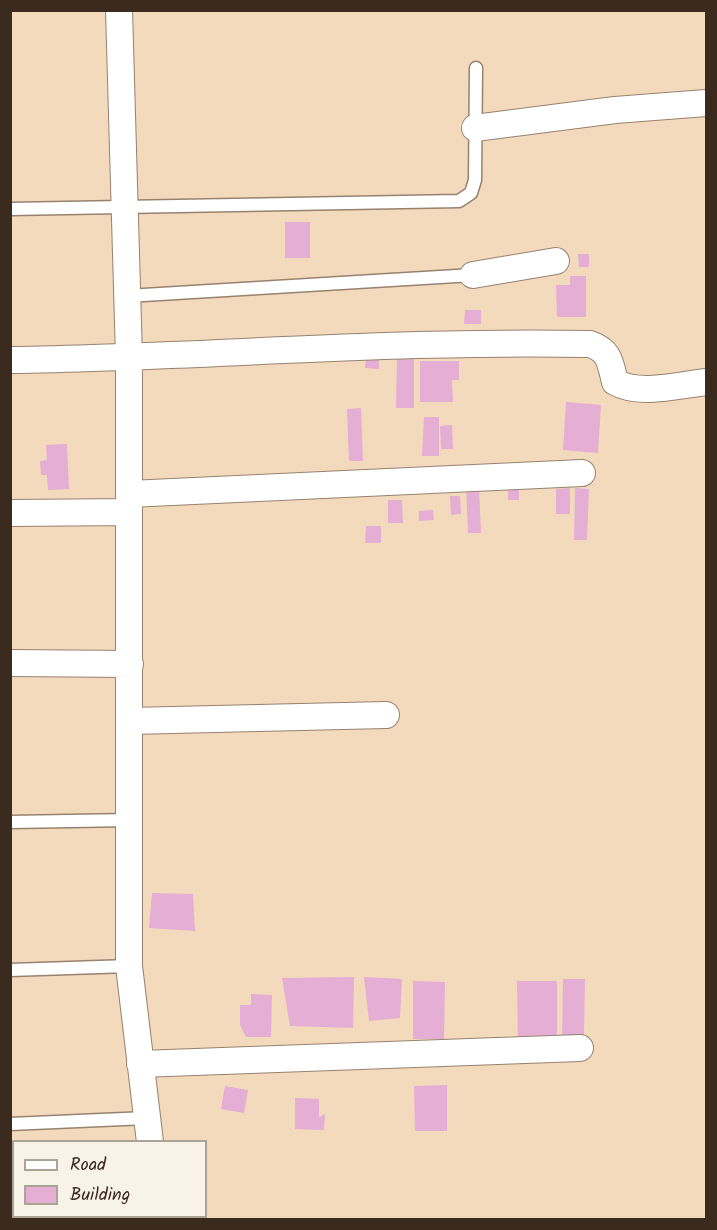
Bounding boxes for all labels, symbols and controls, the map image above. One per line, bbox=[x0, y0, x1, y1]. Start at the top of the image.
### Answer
legend bbox=[12, 1140, 207, 1218]
text: Road bbox=[70, 1151, 106, 1180]
text: Building bbox=[70, 1181, 130, 1210]

